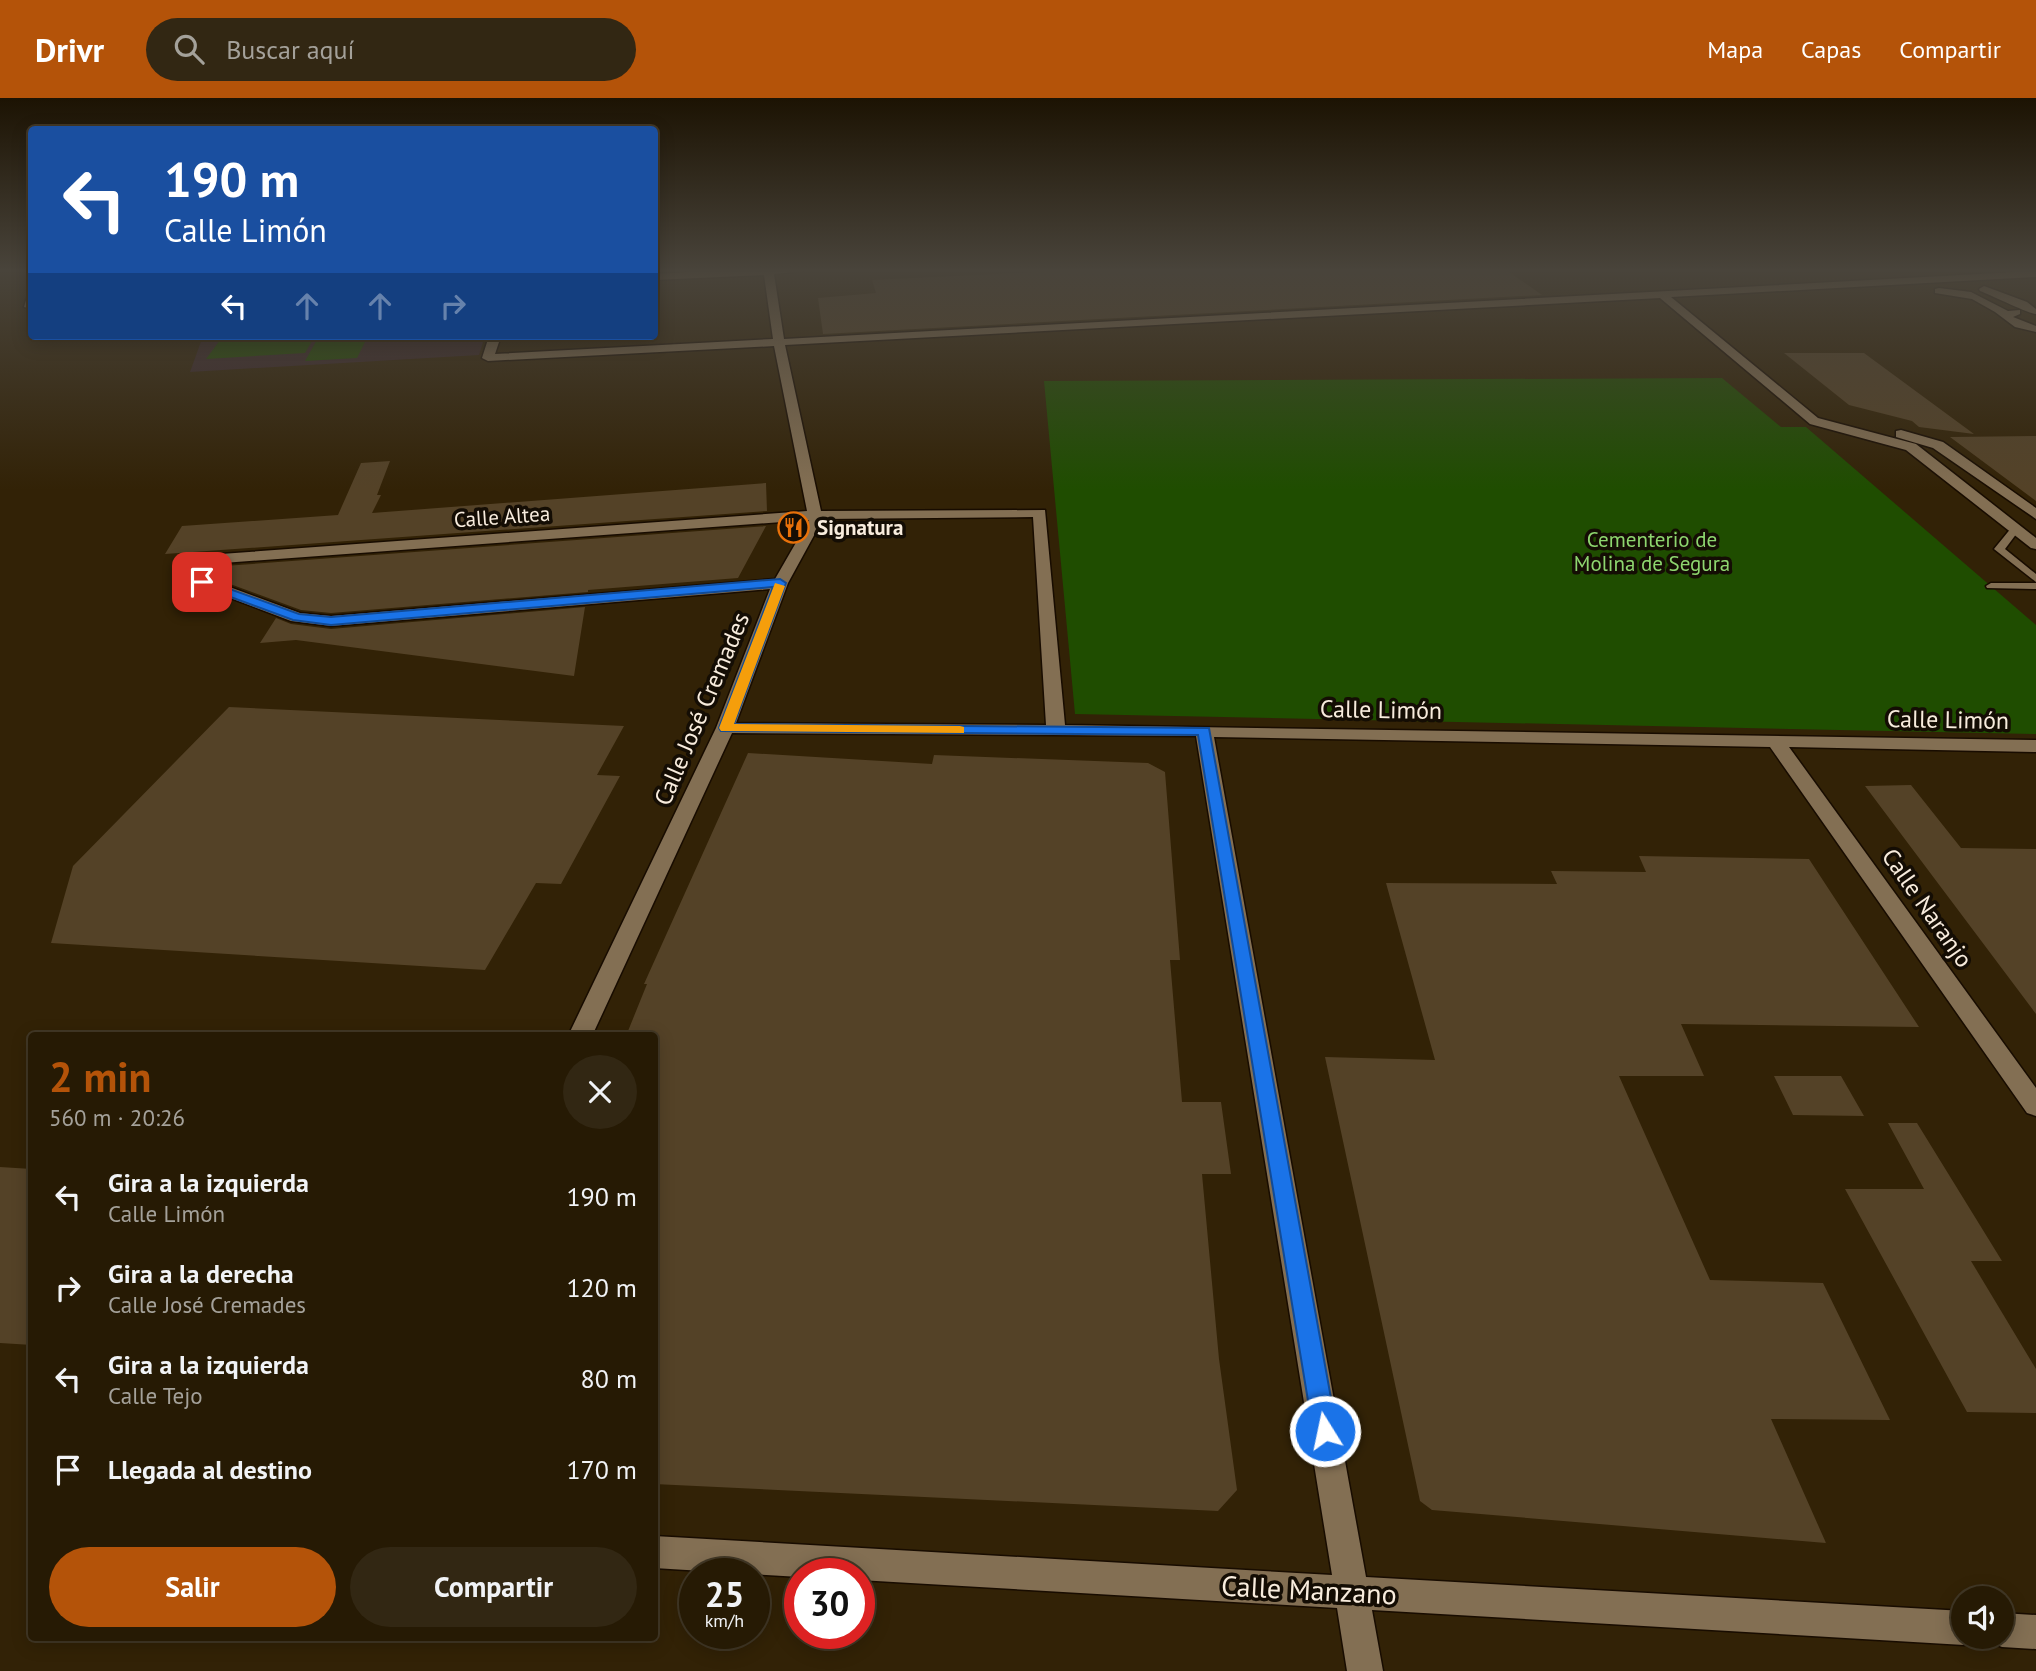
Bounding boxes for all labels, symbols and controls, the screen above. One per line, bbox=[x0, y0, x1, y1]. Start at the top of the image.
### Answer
search box bbox=[146, 18, 636, 81]
text: Drivr bbox=[35, 28, 104, 71]
icon: search bbox=[170, 30, 208, 68]
text: Buscar aquí bbox=[226, 33, 355, 66]
text: Mapa bbox=[1707, 34, 1763, 65]
text: Capas bbox=[1801, 34, 1861, 65]
text: Compartir bbox=[1899, 34, 2001, 65]
text: 190 m bbox=[164, 147, 299, 211]
icon: left bbox=[49, 154, 140, 245]
text: Calle Limón bbox=[164, 209, 327, 251]
icon: left bbox=[215, 287, 253, 325]
icon: ahead bbox=[288, 287, 326, 325]
icon: ahead bbox=[361, 287, 399, 325]
icon: right bbox=[434, 287, 472, 325]
street label: Calle Altea bbox=[453, 500, 551, 533]
restaurant icon: Signatura bbox=[777, 511, 811, 545]
place label: Signatura bbox=[817, 514, 903, 541]
park label: Cementerio de Molina de Segura bbox=[1574, 526, 1730, 577]
pin bbox=[172, 552, 232, 612]
icon: arrive bbox=[183, 563, 221, 601]
street label: Calle José Cremades bbox=[647, 608, 756, 810]
street label: Calle Limón bbox=[1320, 693, 1442, 726]
street label: Calle Limón bbox=[1887, 703, 2009, 736]
street label: Calle Naranjo bbox=[1875, 842, 1980, 973]
text: 2 min bbox=[49, 1049, 151, 1104]
button: close bbox=[563, 1055, 637, 1129]
text: 560 m · 20:26 bbox=[49, 1103, 185, 1132]
text: Gira a la izquierda bbox=[108, 1166, 309, 1199]
icon: left bbox=[49, 1178, 87, 1216]
text: 190 m bbox=[566, 1180, 637, 1213]
text: Calle Limón bbox=[108, 1199, 225, 1228]
text: Gira a la derecha bbox=[108, 1257, 294, 1290]
icon: right bbox=[49, 1269, 87, 1307]
text: 120 m bbox=[566, 1271, 637, 1304]
text: Calle José Cremades bbox=[108, 1290, 306, 1319]
text: Gira a la izquierda bbox=[108, 1348, 309, 1381]
icon: left bbox=[49, 1360, 87, 1398]
text: 80 m bbox=[581, 1362, 637, 1395]
text: Calle Tejo bbox=[108, 1381, 203, 1410]
position arrow bbox=[1288, 1394, 1362, 1468]
icon: arrive bbox=[49, 1451, 87, 1489]
text: Llegada al destino bbox=[108, 1453, 312, 1486]
text: 170 m bbox=[566, 1453, 637, 1486]
button: Salir bbox=[49, 1547, 336, 1627]
button: Compartir bbox=[350, 1547, 637, 1627]
speed limit sign: 30 bbox=[784, 1558, 875, 1649]
street label: Calle Manzano bbox=[1220, 1566, 1398, 1613]
text: 25 bbox=[705, 1571, 744, 1617]
map controls bbox=[1951, 1586, 2014, 1649]
button: sound bbox=[1951, 1586, 2014, 1649]
text: km/h bbox=[705, 1609, 744, 1632]

